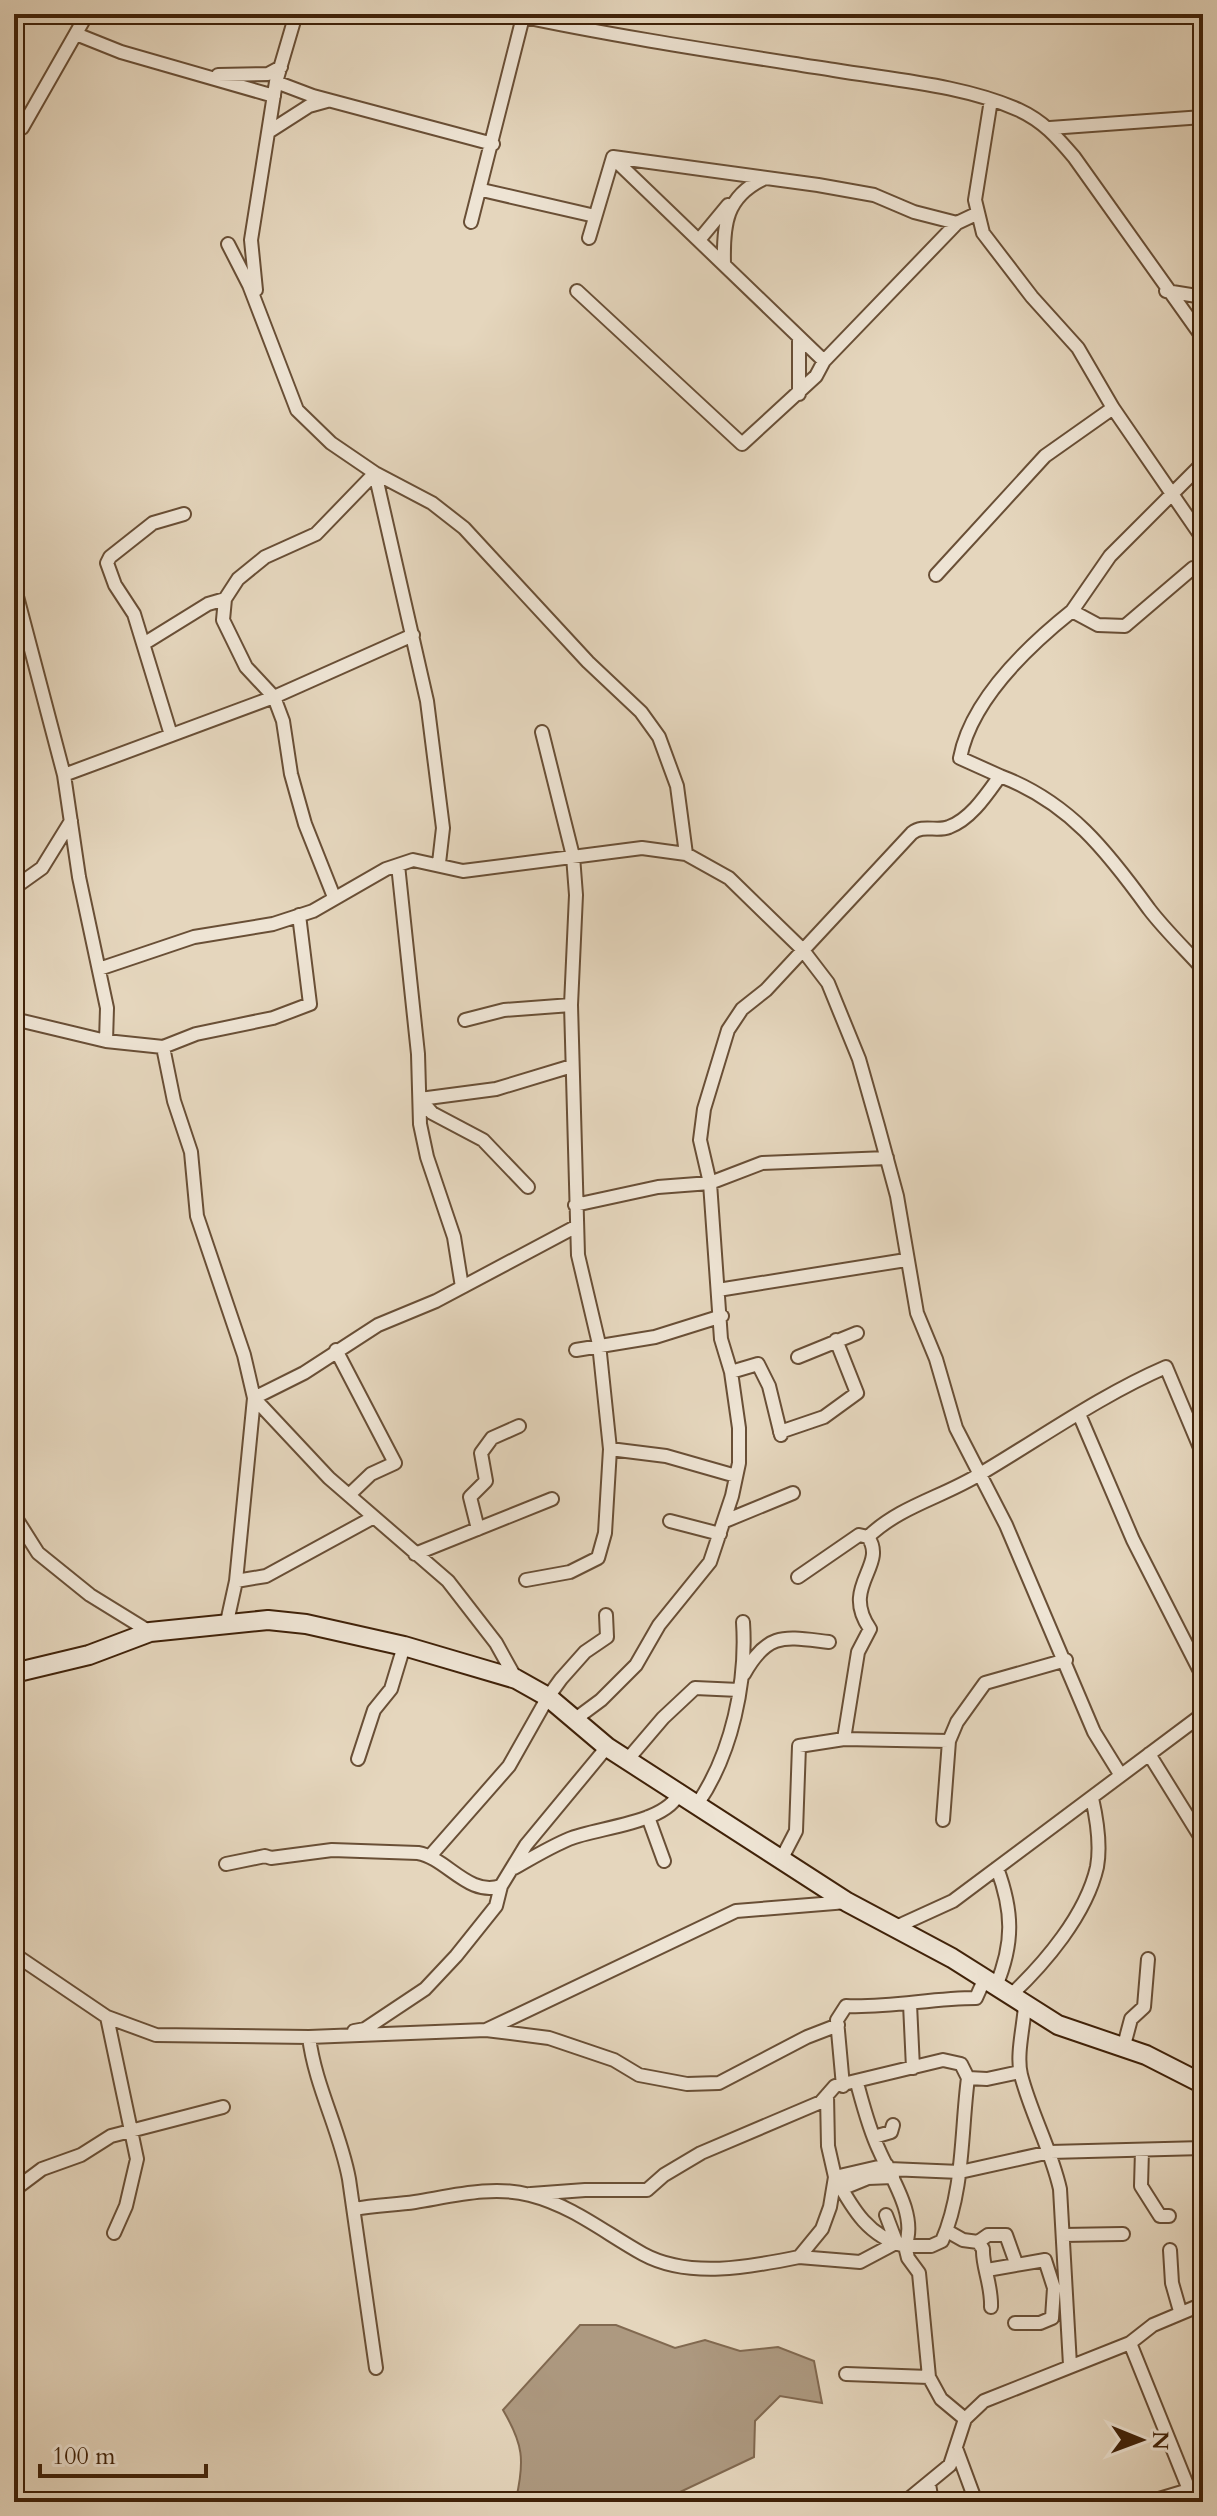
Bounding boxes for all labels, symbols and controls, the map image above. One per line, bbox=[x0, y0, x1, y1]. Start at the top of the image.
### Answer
north arrow bbox=[1101, 2400, 1181, 2480]
scale bar bbox=[40, 2428, 206, 2478]
text: N bbox=[1145, 2431, 1175, 2450]
text: 100 m bbox=[52, 2440, 116, 2473]

